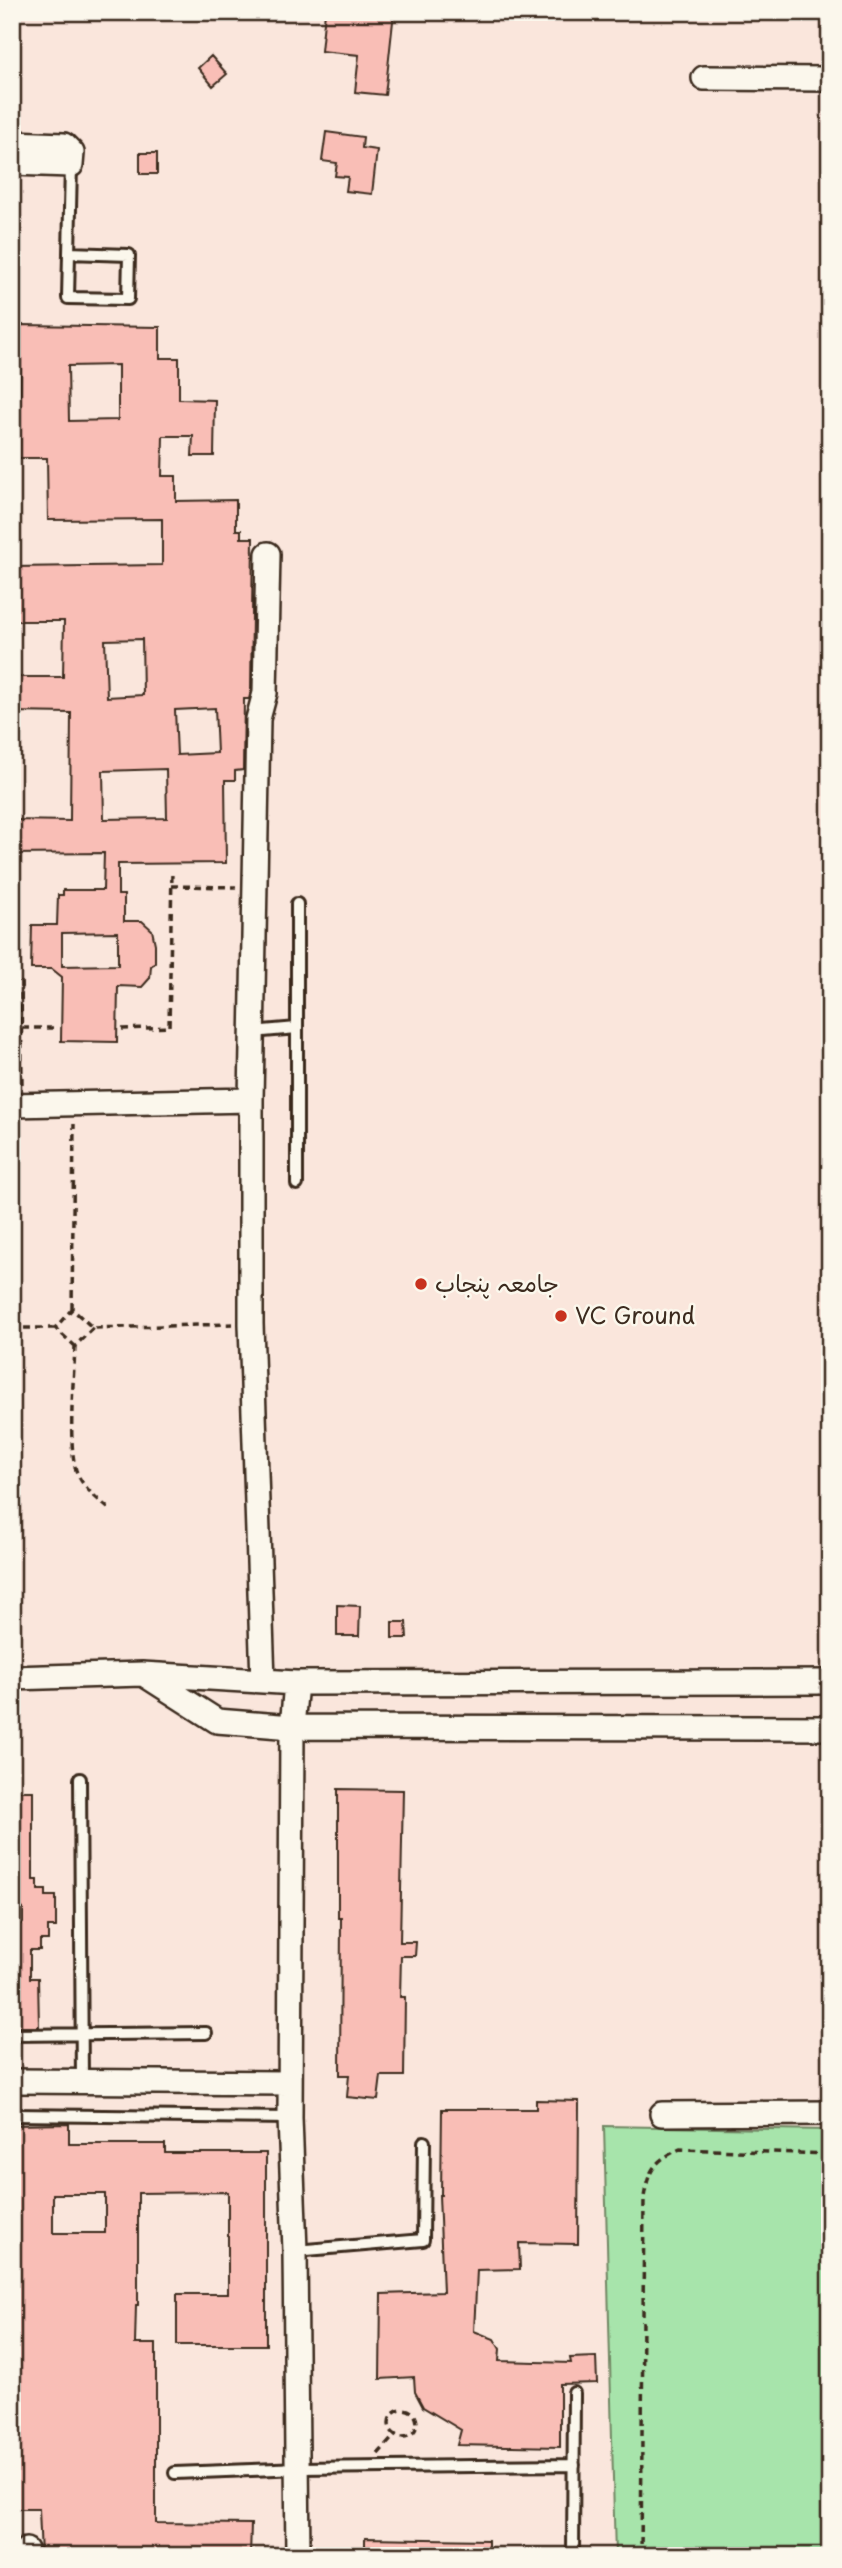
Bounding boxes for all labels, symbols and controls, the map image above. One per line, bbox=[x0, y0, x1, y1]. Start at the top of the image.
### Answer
place label: جامعہ پنجاب bbox=[435, 1265, 559, 1300]
marker: جامعہ پنجاب bbox=[413, 1276, 429, 1292]
place label: VC Ground bbox=[575, 1297, 695, 1332]
marker: VC Ground bbox=[553, 1308, 569, 1324]

